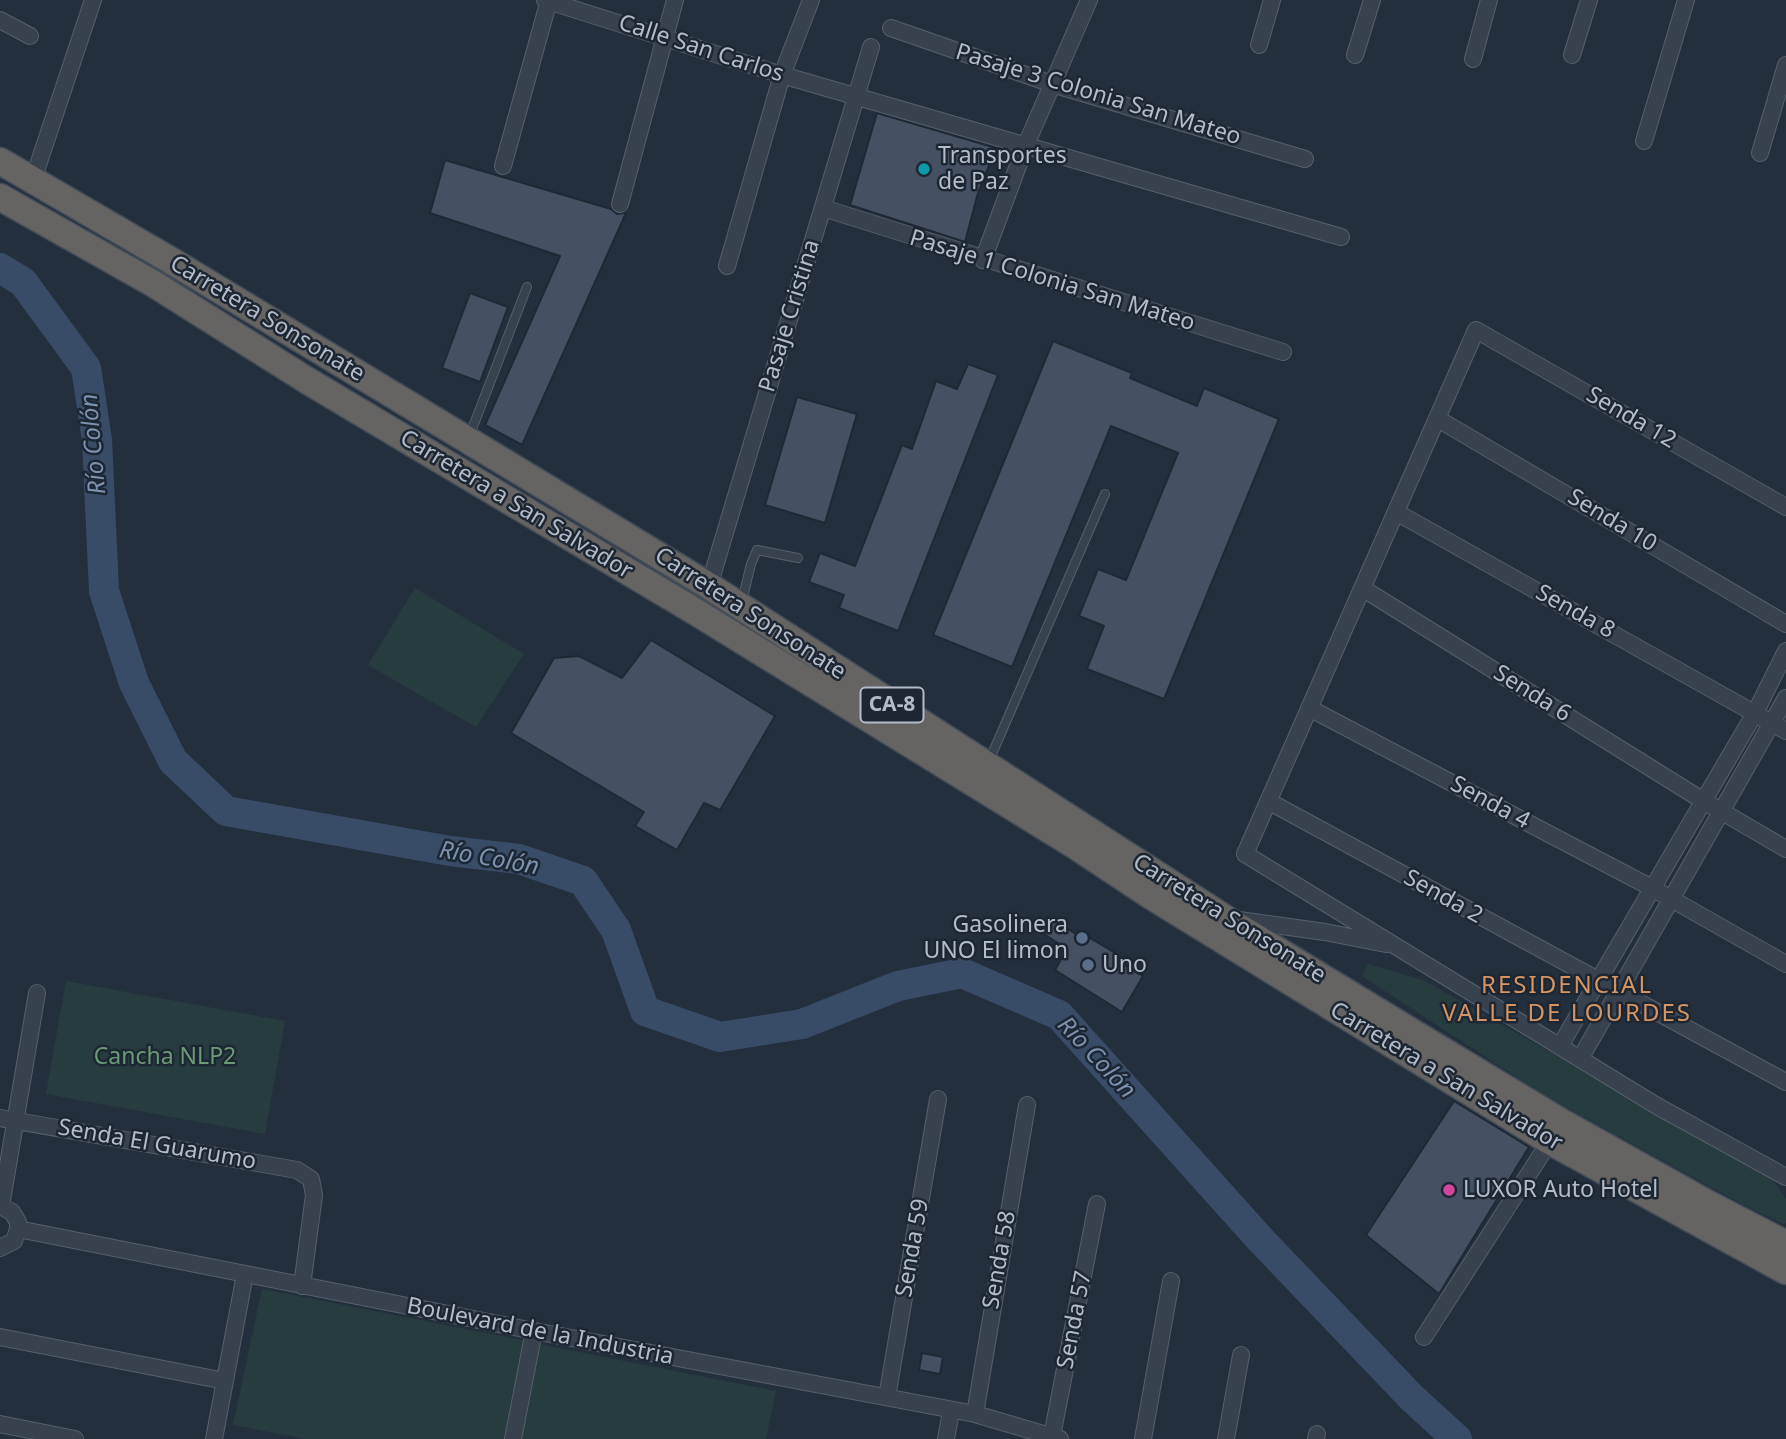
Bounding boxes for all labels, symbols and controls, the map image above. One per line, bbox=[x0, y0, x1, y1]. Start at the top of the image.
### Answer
street label: Calle San Carlos bbox=[615, 9, 787, 89]
street label: Pasaje 3 Colonia San Mateo bbox=[952, 38, 1244, 152]
place label: Transportes de Paz bbox=[938, 142, 1067, 196]
marker: Transportes de Paz bbox=[916, 161, 932, 177]
street label: Pasaje 1 Colonia San Mateo bbox=[906, 224, 1198, 338]
street label: Pasaje Cristina bbox=[754, 236, 826, 396]
street label: Carretera Sonsonate bbox=[165, 250, 369, 388]
street label: Senda 12 bbox=[1581, 381, 1681, 455]
water label: Río Colón bbox=[75, 392, 113, 496]
street label: Carretera a San Salvador bbox=[395, 425, 637, 585]
street label: Senda 10 bbox=[1562, 484, 1662, 558]
street label: Carretera Sonsonate bbox=[649, 542, 851, 686]
street label: Senda 8 bbox=[1531, 579, 1619, 645]
street label: Senda 6 bbox=[1488, 660, 1576, 728]
road number: CA-8 bbox=[860, 688, 924, 722]
street label: Senda 4 bbox=[1446, 771, 1534, 835]
water label: Río Colón bbox=[437, 836, 541, 882]
street label: Carretera Sonsonate bbox=[1127, 848, 1331, 990]
street label: Senda 2 bbox=[1399, 864, 1487, 930]
place label: Gasolinera UNO El limon bbox=[924, 911, 1068, 965]
marker: Gasolinera UNO El limon bbox=[1074, 930, 1090, 946]
place label: Uno bbox=[1102, 951, 1147, 979]
marker: Uno bbox=[1080, 957, 1096, 973]
district label: RESIDENCIAL VALLE DE LOURDES bbox=[1444, 972, 1690, 1028]
street label: Carretera a San Salvador bbox=[1325, 997, 1567, 1157]
water label: Río Colón bbox=[1051, 1011, 1141, 1105]
park label: Cancha NLP2 bbox=[94, 1043, 236, 1071]
street label: Senda El Guarumo bbox=[56, 1114, 258, 1176]
place label: LUXOR Auto Hotel bbox=[1463, 1176, 1658, 1204]
marker: LUXOR Auto Hotel bbox=[1441, 1182, 1457, 1198]
street label: Senda 59 bbox=[891, 1197, 935, 1299]
street label: Senda 58 bbox=[978, 1209, 1022, 1311]
street label: Senda 57 bbox=[1052, 1269, 1098, 1371]
street label: Boulevard de la Industria bbox=[404, 1293, 676, 1371]

